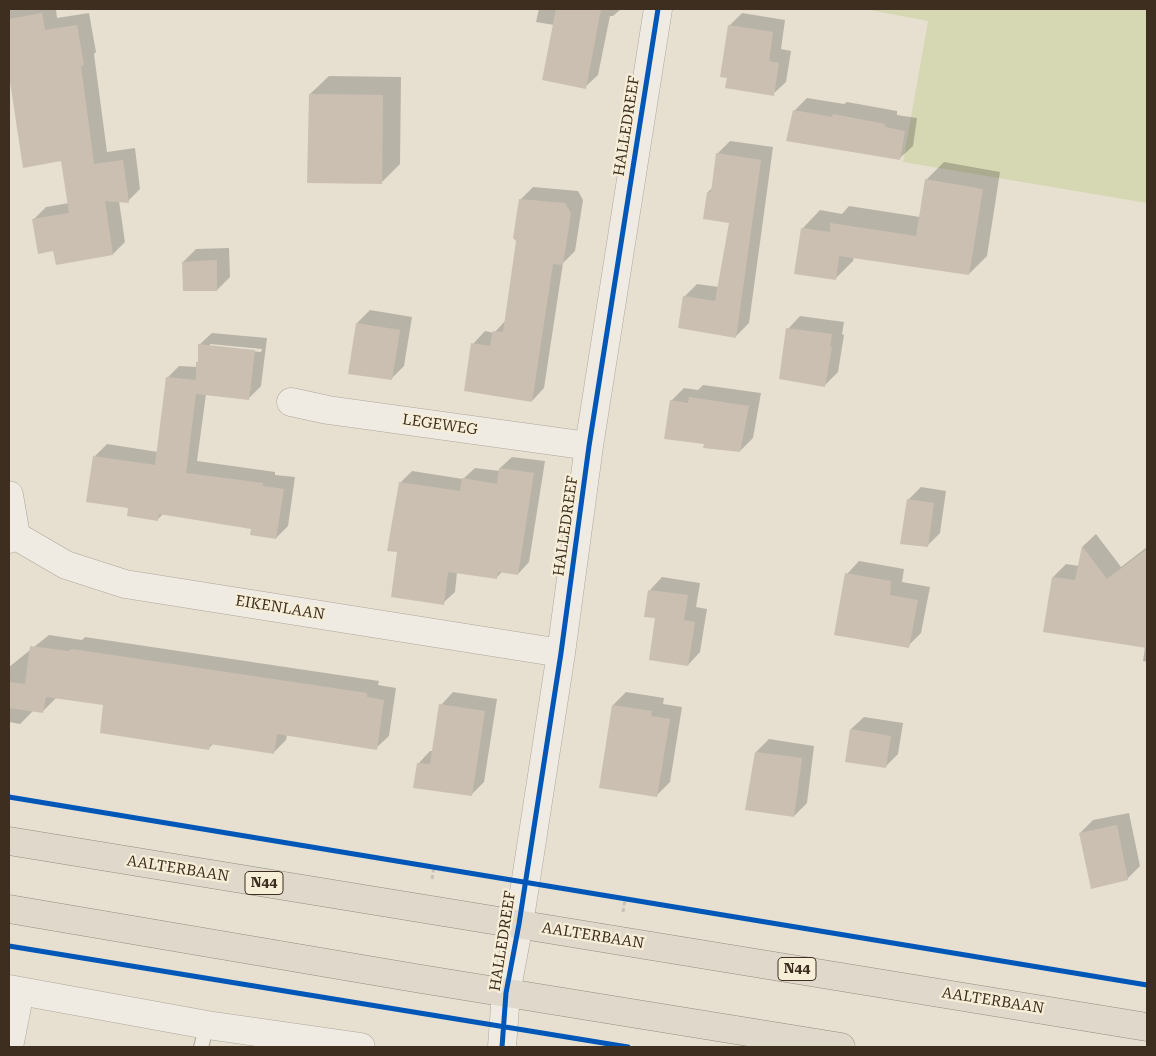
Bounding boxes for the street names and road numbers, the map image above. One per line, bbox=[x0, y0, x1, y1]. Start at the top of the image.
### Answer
street label: HALLEDREEF bbox=[610, 75, 644, 177]
street label: LEGEWEG bbox=[401, 411, 479, 439]
street label: HALLEDREEF bbox=[550, 475, 582, 577]
street label: EIKENLAAN bbox=[234, 592, 326, 624]
street label: AALTERBAAN bbox=[126, 852, 230, 886]
road number: N44 bbox=[245, 871, 283, 894]
street label: HALLEDREEF bbox=[486, 890, 520, 992]
street label: AALTERBAAN bbox=[541, 919, 645, 953]
road number: N44 bbox=[778, 958, 816, 981]
street label: AALTERBAAN bbox=[941, 984, 1045, 1018]

